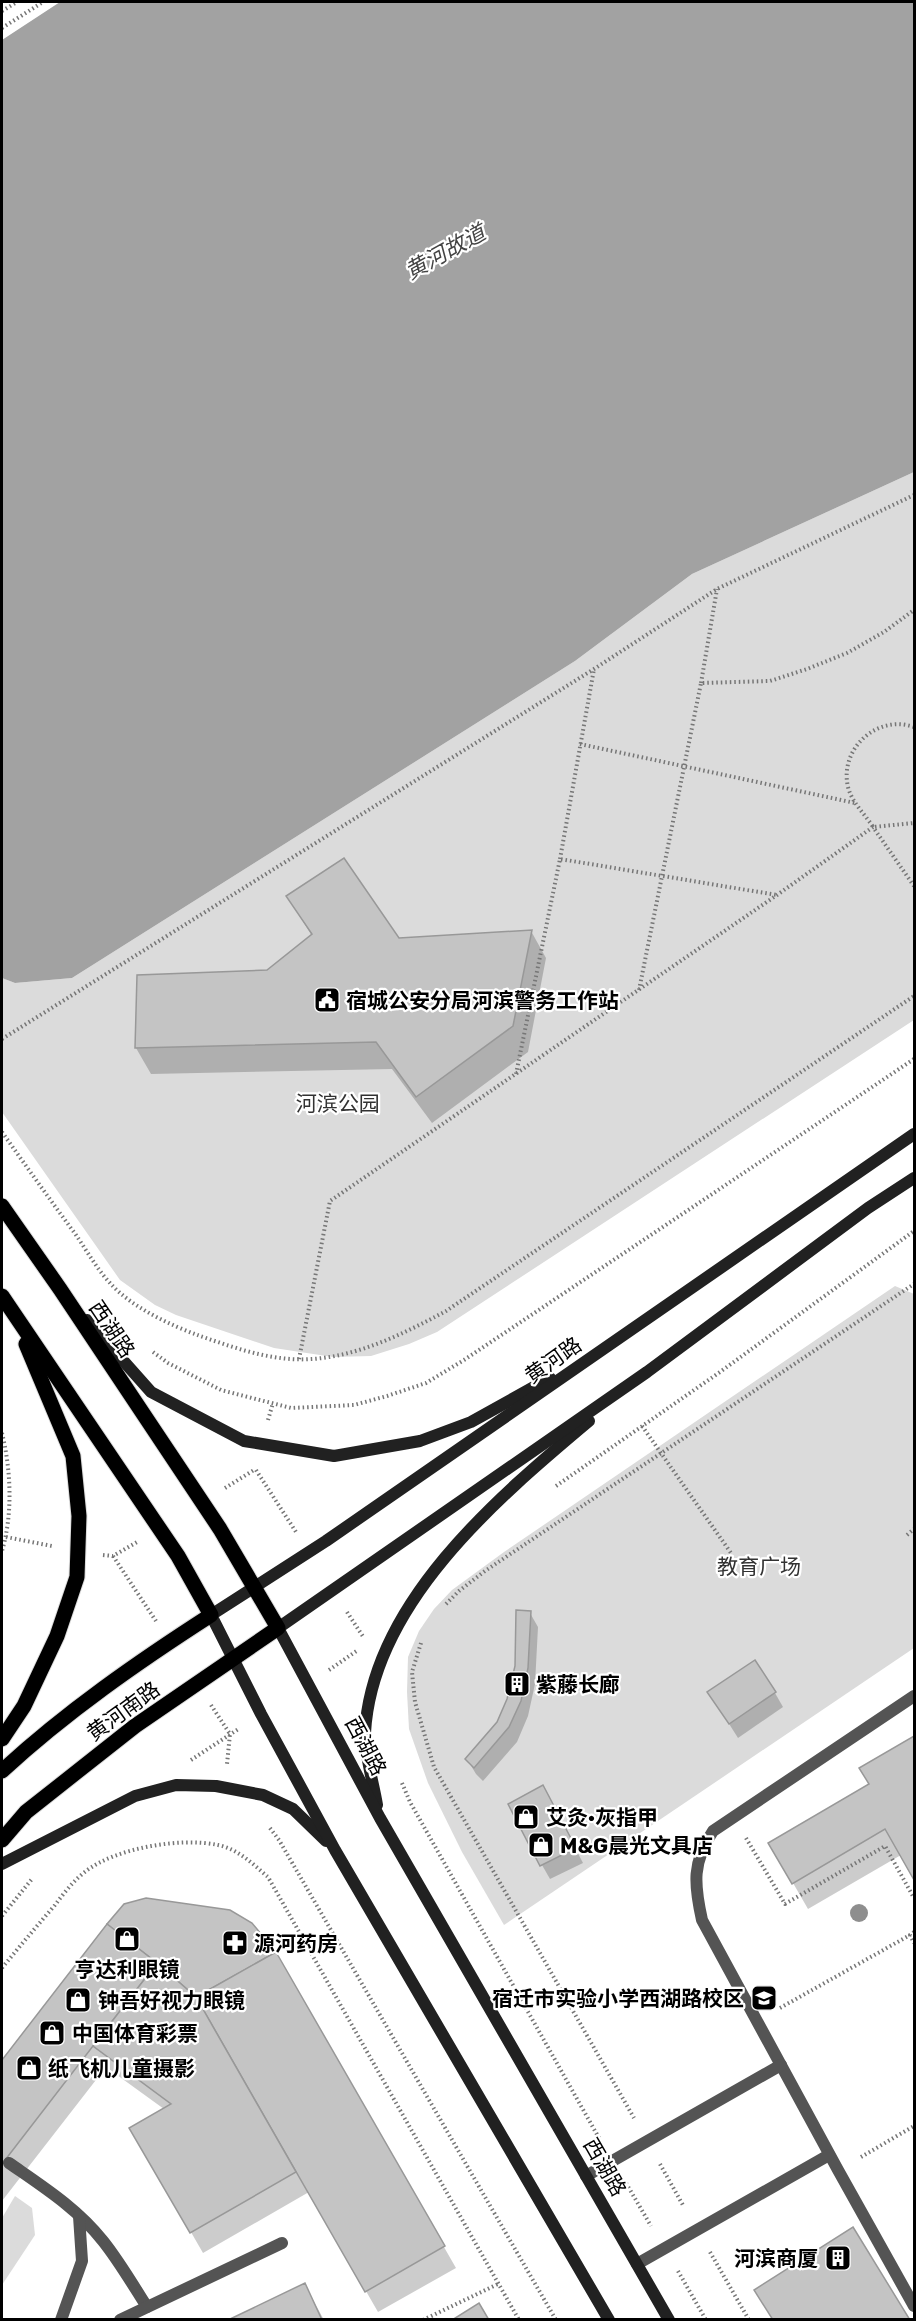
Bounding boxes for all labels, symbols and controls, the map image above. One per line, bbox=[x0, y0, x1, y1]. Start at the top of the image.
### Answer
water label: 黄河故道 bbox=[400, 217, 493, 285]
public building icon: 宿城公安分局河滨警务工作站 bbox=[312, 985, 342, 1015]
place label: 宿城公安分局河滨警务工作站 bbox=[346, 988, 619, 1013]
park label: 河滨公园 bbox=[296, 1091, 380, 1116]
street label: 西湖路 bbox=[84, 1296, 140, 1362]
street label: 黄河路 bbox=[520, 1332, 586, 1388]
park label: 教育广场 bbox=[717, 1554, 801, 1579]
building icon: 紫藤长廊 bbox=[502, 1669, 532, 1699]
place label: 紫藤长廊 bbox=[536, 1672, 620, 1697]
street label: 黄河南路 bbox=[82, 1676, 164, 1746]
street label: 西湖路 bbox=[340, 1712, 392, 1780]
shop icon: 艾灸·灰指甲 bbox=[511, 1802, 541, 1832]
place label: 艾灸·灰指甲 bbox=[546, 1805, 658, 1830]
shop icon: M&G晨光文具店 bbox=[526, 1830, 556, 1860]
place label: M&G晨光文具店 bbox=[560, 1833, 713, 1858]
shop icon: 亨达利眼镜 bbox=[112, 1924, 142, 1954]
pharmacy icon: 源河药房 bbox=[220, 1928, 250, 1958]
place label: 源河药房 bbox=[254, 1931, 338, 1956]
place label: 亨达利眼镜 bbox=[75, 1957, 180, 1982]
school or university icon: 宿迁市实验小学西湖路校区 bbox=[749, 1983, 779, 2013]
shop icon: 钟吾好视力眼镜 bbox=[63, 1985, 93, 2015]
place label: 宿迁市实验小学西湖路校区 bbox=[492, 1986, 744, 2011]
place label: 钟吾好视力眼镜 bbox=[98, 1988, 245, 2013]
shop icon: 中国体育彩票 bbox=[37, 2018, 67, 2048]
place label: 中国体育彩票 bbox=[72, 2021, 198, 2046]
shop icon: 纸飞机儿童摄影 bbox=[14, 2053, 44, 2083]
place label: 纸飞机儿童摄影 bbox=[48, 2056, 195, 2081]
street label: 西湖路 bbox=[578, 2133, 632, 2201]
building icon: 河滨商厦 bbox=[823, 2243, 853, 2273]
place label: 河滨商厦 bbox=[734, 2246, 818, 2271]

